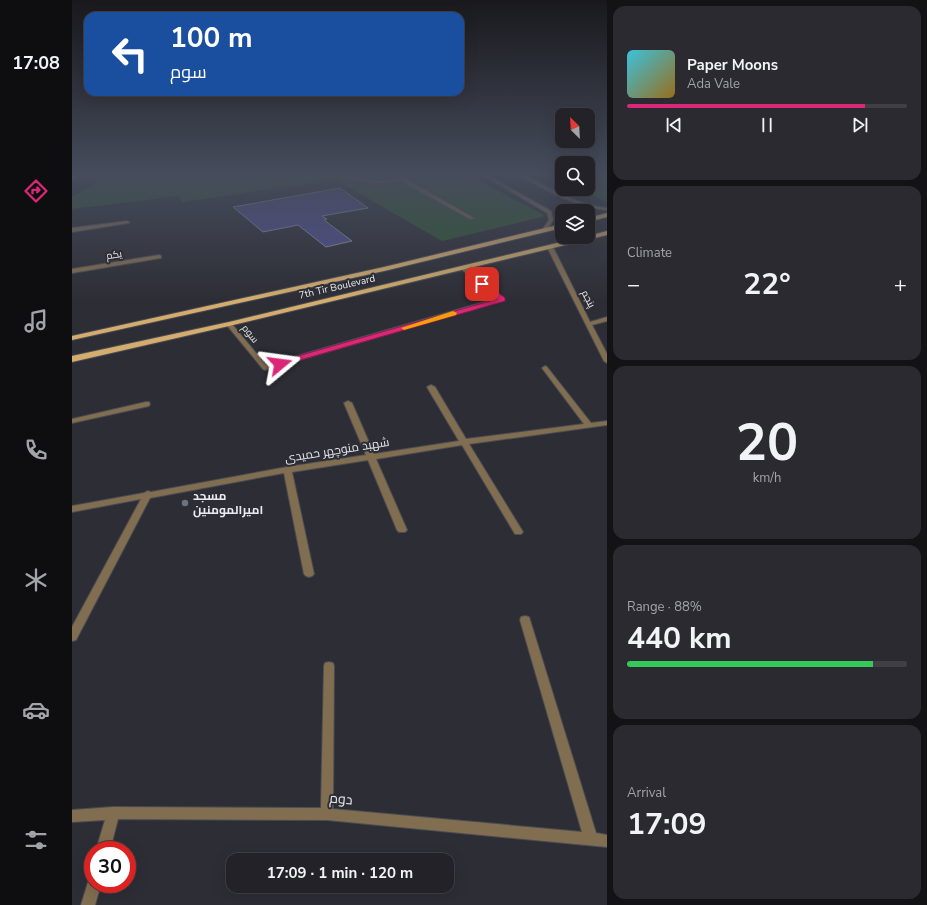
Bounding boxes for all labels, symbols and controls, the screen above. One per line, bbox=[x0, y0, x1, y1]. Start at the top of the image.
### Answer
text: 100 m bbox=[170, 19, 253, 57]
icon: left bbox=[104, 28, 156, 80]
text: 17:08 bbox=[12, 51, 60, 75]
text: Paper Moons bbox=[687, 55, 778, 75]
text: سوم bbox=[170, 60, 207, 84]
text: Ada Vale bbox=[687, 75, 740, 93]
north arrow bbox=[555, 108, 595, 148]
map controls bbox=[555, 108, 595, 244]
icon: previous bbox=[663, 114, 685, 136]
icon: pause bbox=[756, 114, 778, 136]
icon: next bbox=[849, 114, 871, 136]
button: search bbox=[555, 156, 595, 196]
icon: directions bbox=[22, 177, 50, 205]
button: layers bbox=[555, 204, 595, 244]
text: Climate bbox=[627, 244, 672, 262]
street label: یکم bbox=[105, 247, 123, 263]
text: 22° bbox=[743, 264, 791, 305]
pin bbox=[465, 267, 499, 301]
text: − bbox=[627, 270, 640, 300]
text: + bbox=[894, 270, 907, 300]
street label: 7th Tir Boulevard bbox=[297, 271, 377, 303]
icon: arrive bbox=[471, 273, 493, 295]
street label: پنجم bbox=[578, 288, 599, 311]
icon: music bbox=[22, 307, 50, 335]
street label: سوم bbox=[238, 322, 262, 346]
position arrow bbox=[259, 343, 301, 385]
text: 20 bbox=[736, 407, 798, 478]
street label: شهبد منوچهر حمیدی bbox=[284, 434, 391, 467]
icon: phone bbox=[22, 436, 50, 464]
text: km/h bbox=[753, 469, 781, 487]
place label: مسجد امیرالمومنین bbox=[193, 488, 263, 518]
marker: مسجد امیرالمومنین bbox=[180, 498, 190, 508]
icon: climate bbox=[22, 566, 50, 594]
text: Range · 88% bbox=[627, 598, 702, 616]
text: 440 km bbox=[627, 618, 732, 659]
icon: car bbox=[22, 696, 50, 724]
text: Arrival bbox=[627, 784, 666, 802]
street label: دوم bbox=[329, 789, 353, 809]
text: 17:09 bbox=[627, 804, 706, 845]
icon: filters bbox=[22, 826, 50, 854]
speed limit sign: 30 bbox=[84, 841, 136, 893]
text: 17:09 · 1 min · 120 m bbox=[267, 863, 413, 883]

